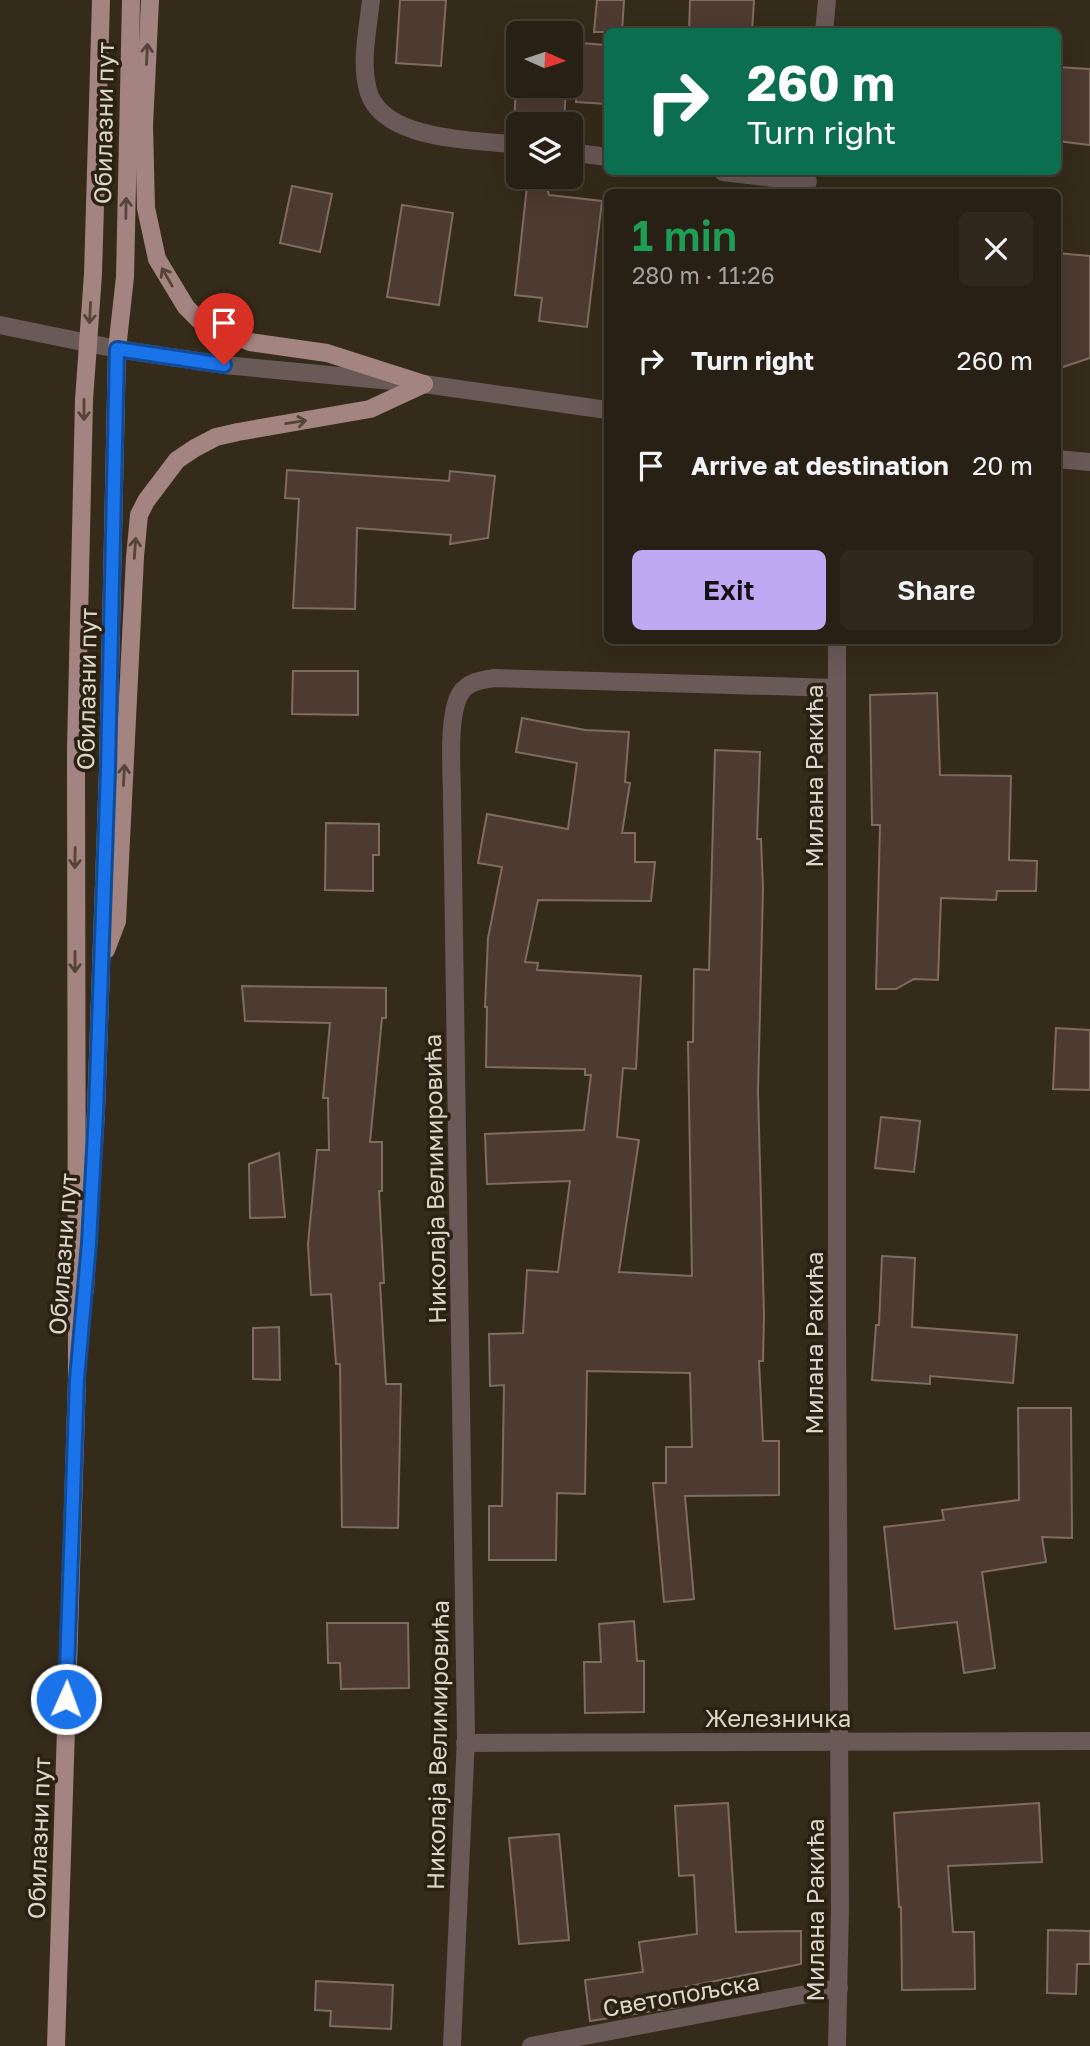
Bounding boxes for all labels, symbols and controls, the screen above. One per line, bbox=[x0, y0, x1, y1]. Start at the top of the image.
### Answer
north arrow bbox=[506, 21, 583, 98]
map controls bbox=[506, 21, 583, 189]
street label: Обилазни пут bbox=[87, 41, 119, 204]
one-way arrow bbox=[141, 43, 154, 66]
text: 260 m bbox=[747, 53, 895, 112]
icon: right bbox=[632, 56, 723, 147]
button: layers bbox=[506, 112, 583, 189]
text: Turn right bbox=[747, 113, 896, 151]
one-way arrow bbox=[119, 197, 133, 220]
text: 1 min bbox=[632, 210, 737, 260]
button: close bbox=[959, 212, 1033, 286]
text: 280 m · 11:26 bbox=[632, 261, 775, 289]
one-way arrow bbox=[160, 268, 174, 288]
pin bbox=[194, 293, 254, 365]
one-way arrow bbox=[84, 301, 97, 324]
icon: arrive bbox=[205, 304, 243, 342]
icon: right bbox=[632, 342, 670, 380]
text: Turn right bbox=[691, 345, 814, 376]
text: 260 m bbox=[957, 345, 1033, 376]
one-way arrow bbox=[77, 399, 91, 422]
one-way arrow bbox=[285, 415, 307, 428]
icon: arrive bbox=[632, 447, 670, 485]
text: Arrive at destination bbox=[691, 450, 949, 481]
text: 20 m bbox=[972, 450, 1033, 481]
one-way arrow bbox=[129, 537, 142, 560]
button: Exit bbox=[632, 550, 826, 630]
button: Share bbox=[840, 550, 1033, 630]
street label: Обилазни пут bbox=[70, 607, 102, 770]
street label: Милана Ракића bbox=[799, 684, 828, 868]
one-way arrow bbox=[118, 764, 131, 787]
one-way arrow bbox=[68, 847, 81, 870]
one-way arrow bbox=[68, 950, 82, 973]
street label: Николаја Велимировића bbox=[417, 1034, 451, 1324]
street label: Обилазни пут bbox=[42, 1172, 82, 1336]
street label: Милана Ракића bbox=[799, 1251, 828, 1435]
street label: Николаја Велимировића bbox=[420, 1600, 454, 1890]
position arrow bbox=[29, 1662, 103, 1736]
street label: Железничка bbox=[705, 1703, 851, 1732]
street label: Обилазни пут bbox=[21, 1756, 55, 1920]
street label: Милана Ракића bbox=[800, 1818, 829, 2002]
street label: Светопољска bbox=[600, 1966, 762, 2022]

